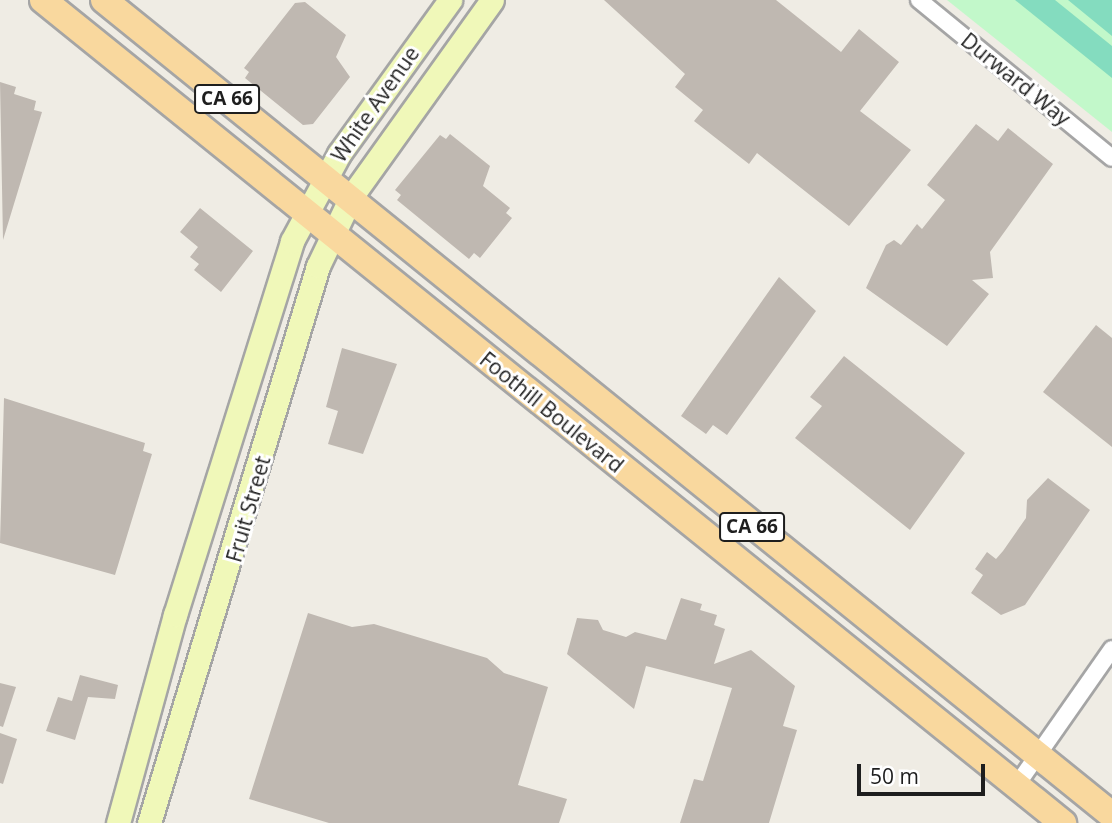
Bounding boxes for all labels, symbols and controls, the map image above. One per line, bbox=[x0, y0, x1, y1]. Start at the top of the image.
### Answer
street label: Durward Way bbox=[956, 27, 1076, 131]
street label: White Avenue bbox=[326, 41, 424, 167]
road number: CA 66 bbox=[194, 83, 260, 114]
street label: Foothill Boulevard bbox=[475, 346, 629, 478]
street label: Fruit Street bbox=[221, 453, 275, 565]
road number: CA 66 bbox=[719, 512, 785, 542]
scale bar bbox=[860, 750, 988, 794]
text: 50 m bbox=[870, 762, 919, 790]

